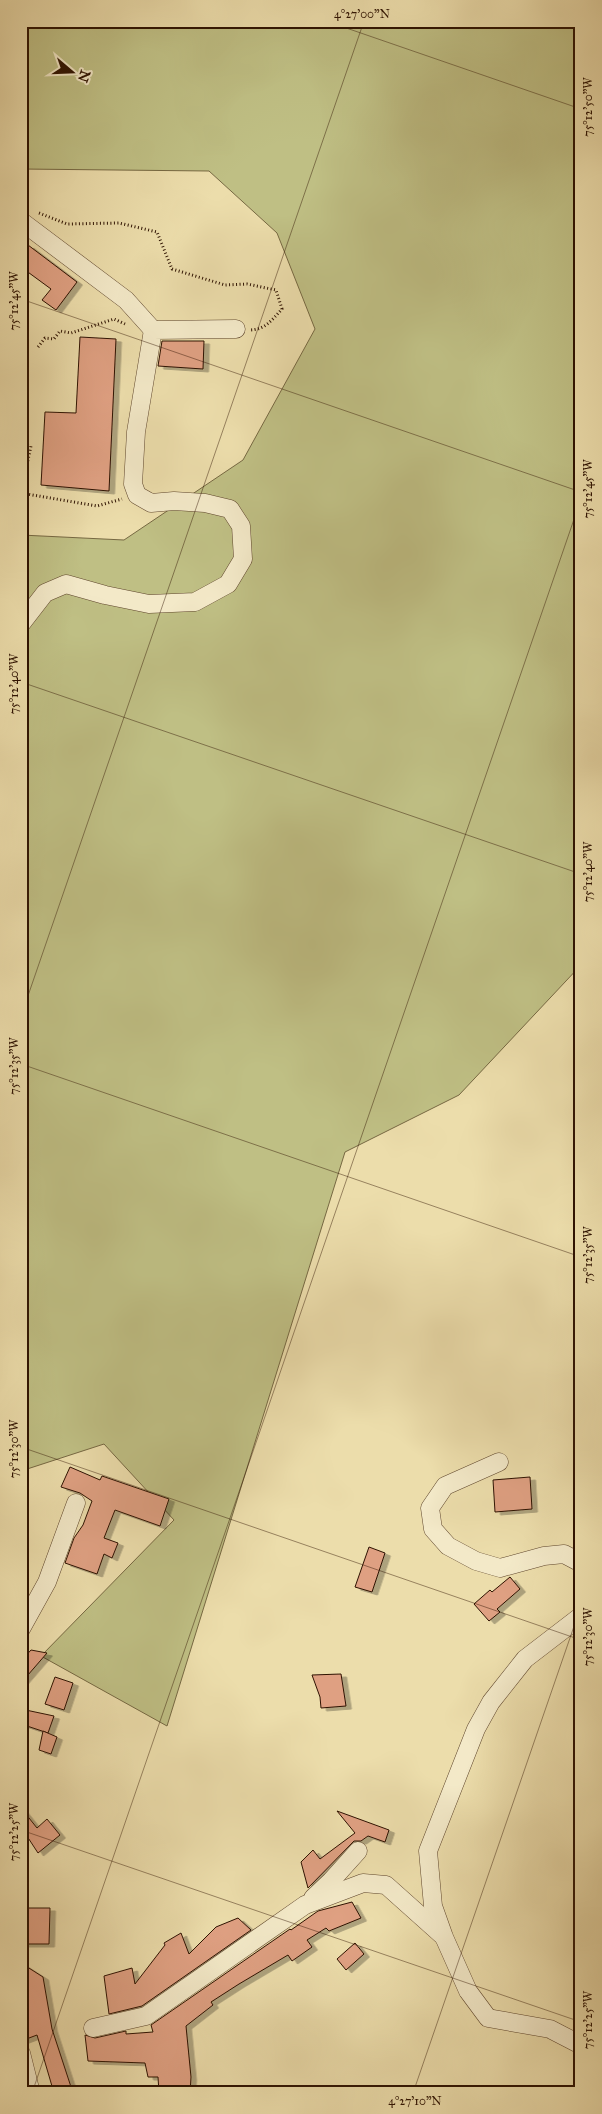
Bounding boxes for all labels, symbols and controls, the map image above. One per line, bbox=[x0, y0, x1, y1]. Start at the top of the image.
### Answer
text: 4°27'00"N bbox=[334, 7, 390, 21]
north arrow bbox=[48, 48, 98, 98]
text: N bbox=[74, 68, 94, 85]
text: 75°12'50"W bbox=[581, 77, 595, 137]
text: 75°12'45"W bbox=[7, 271, 21, 331]
text: 75°12'45"W bbox=[581, 459, 595, 519]
text: 75°12'40"W bbox=[7, 653, 21, 714]
text: 75°12'40"W bbox=[581, 841, 595, 902]
text: 75°12'35"W bbox=[7, 1037, 21, 1095]
text: 75°12'35"W bbox=[581, 1226, 595, 1284]
text: 75°12'30"W bbox=[7, 1419, 21, 1478]
text: 75°12'30"W bbox=[581, 1607, 595, 1666]
text: 75°12'25"W bbox=[7, 1802, 21, 1861]
text: 75°12'25"W bbox=[581, 1990, 595, 2049]
text: 4°27'10"N bbox=[388, 2094, 442, 2108]

